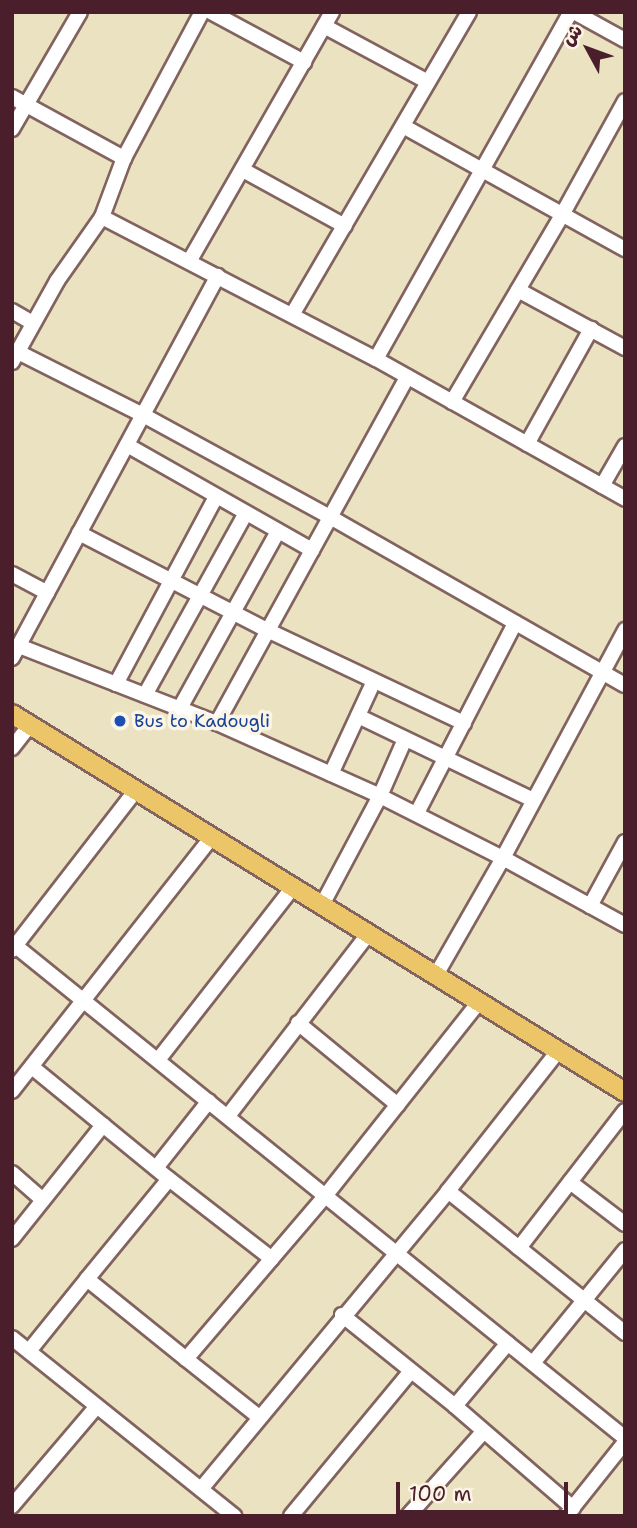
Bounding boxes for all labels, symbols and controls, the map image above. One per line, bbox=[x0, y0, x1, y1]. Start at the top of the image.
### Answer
north arrow bbox=[553, 14, 623, 84]
text: ش bbox=[555, 19, 588, 51]
place label: Bus to Kadougli bbox=[134, 710, 270, 732]
marker: Bus to Kadougli bbox=[112, 713, 128, 729]
scale bar bbox=[399, 1468, 570, 1512]
text: 100 m bbox=[409, 1480, 472, 1508]

